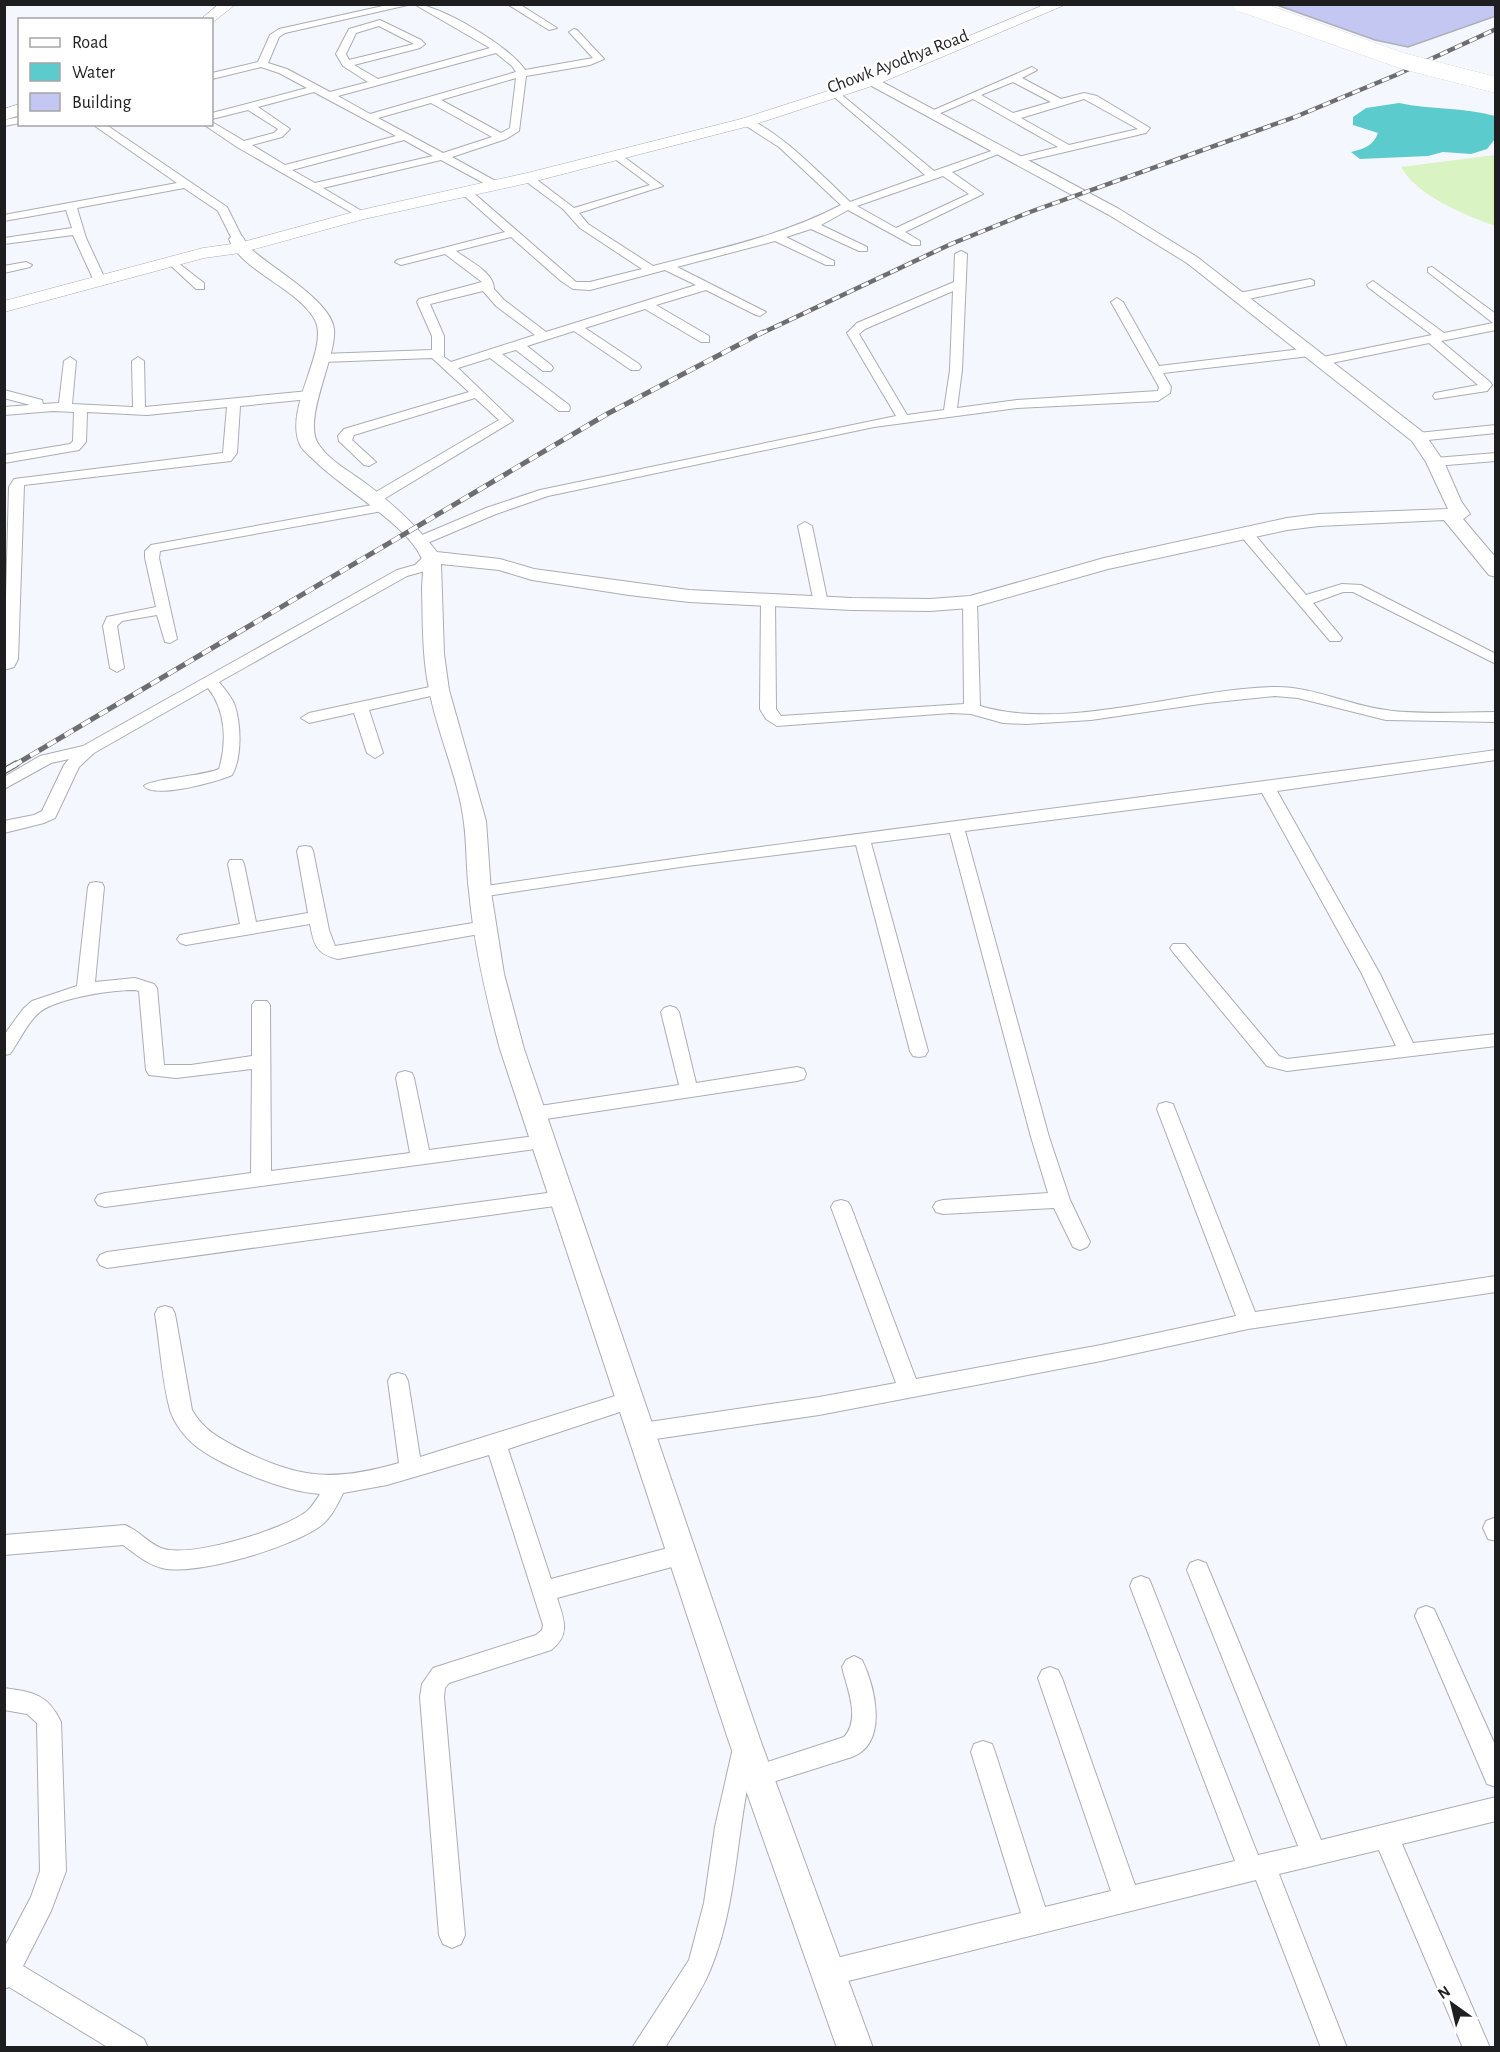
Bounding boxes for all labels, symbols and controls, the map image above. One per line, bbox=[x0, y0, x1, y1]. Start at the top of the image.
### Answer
legend bbox=[18, 18, 213, 126]
street label: Chowk Ayodhya Road bbox=[825, 27, 971, 97]
text: Road bbox=[72, 34, 108, 52]
text: Water bbox=[72, 64, 115, 82]
text: Building bbox=[72, 94, 132, 112]
north arrow bbox=[1422, 1974, 1482, 2034]
text: N bbox=[1435, 1983, 1453, 2002]

